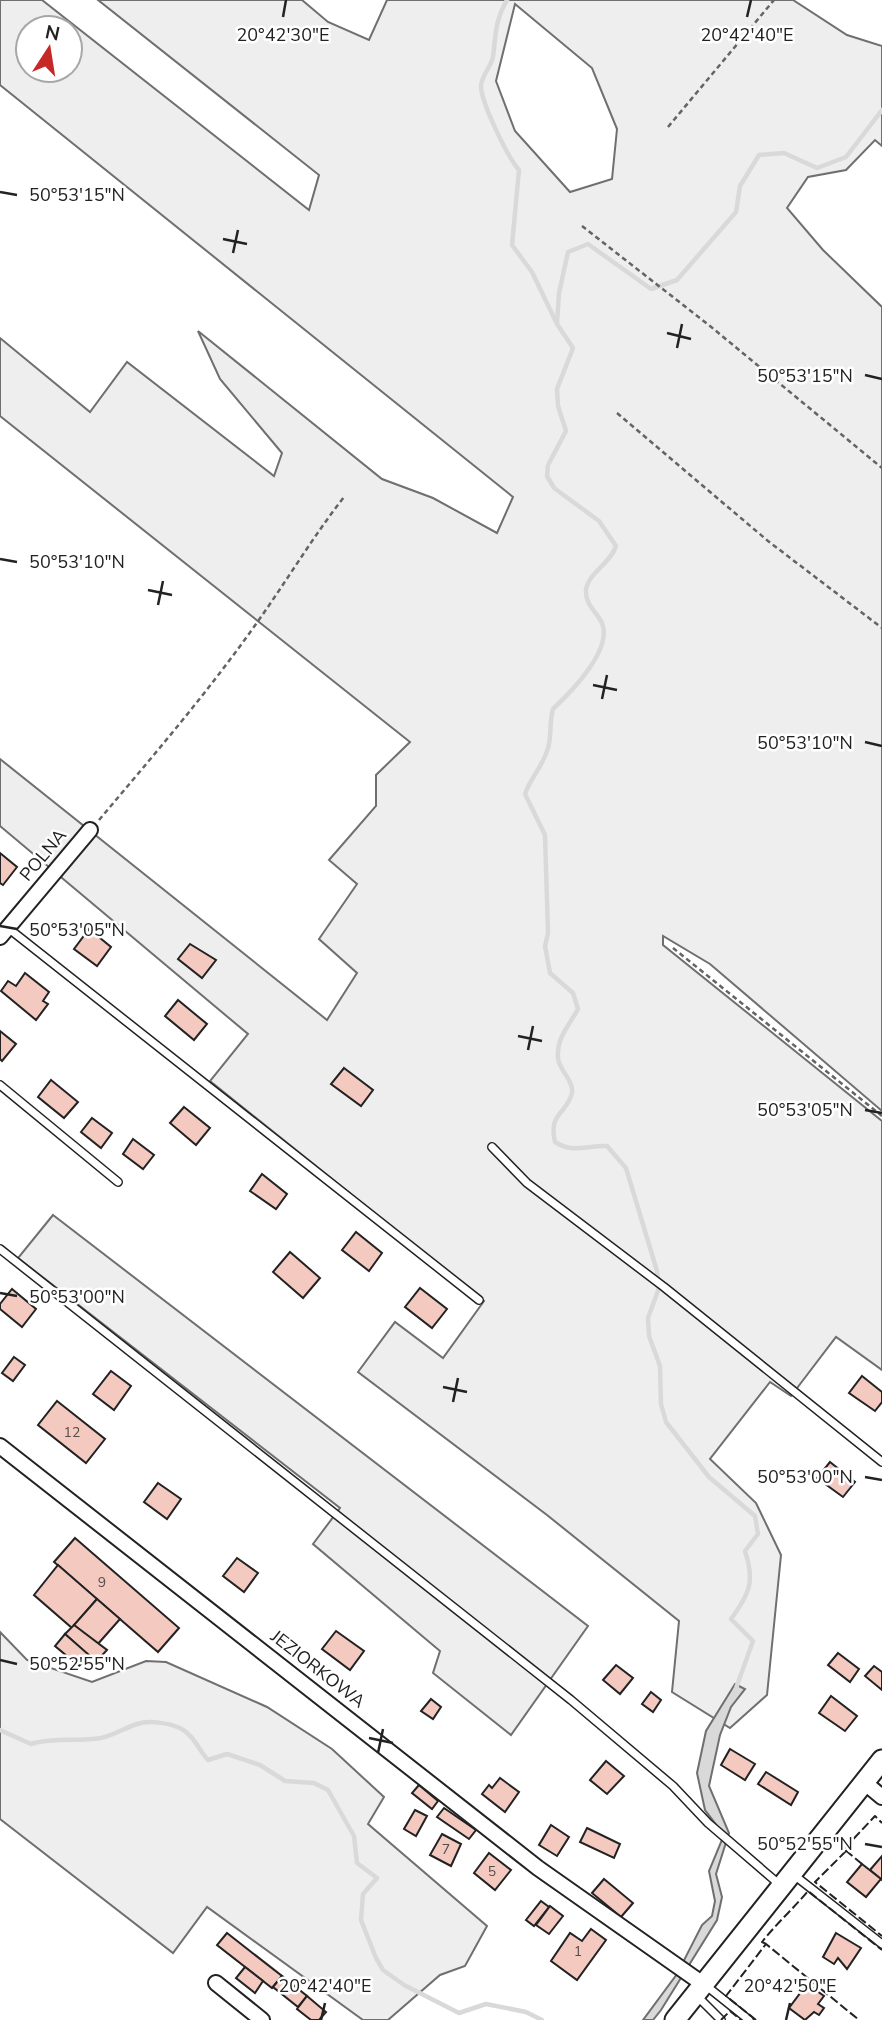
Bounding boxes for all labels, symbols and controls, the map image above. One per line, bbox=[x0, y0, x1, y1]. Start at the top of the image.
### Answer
north arrow bbox=[14, 14, 84, 84]
text: N bbox=[43, 19, 62, 48]
text: 20°42'30"E bbox=[237, 23, 330, 47]
text: 20°42'40"E bbox=[701, 23, 794, 47]
text: 50°53'15"N bbox=[29, 183, 125, 207]
text: 50°53'15"N bbox=[757, 364, 853, 388]
text: 50°53'10"N bbox=[29, 550, 125, 574]
text: 50°53'10"N bbox=[757, 731, 853, 755]
street label: POLNA bbox=[14, 824, 72, 886]
text: 50°53'05"N bbox=[29, 918, 125, 942]
text: 50°53'05"N bbox=[757, 1098, 853, 1122]
text: 50°53'00"N bbox=[29, 1285, 125, 1309]
house number: 12 bbox=[64, 1423, 80, 1442]
text: 50°53'00"N bbox=[757, 1465, 853, 1489]
house number: 9 bbox=[98, 1573, 106, 1592]
street label: JEZIORKOWA bbox=[265, 1624, 370, 1713]
text: 50°52'55"N bbox=[29, 1652, 125, 1676]
text: 50°52'55"N bbox=[757, 1832, 853, 1856]
house number: 7 bbox=[442, 1840, 450, 1859]
house number: 5 bbox=[488, 1862, 496, 1881]
house number: 1 bbox=[574, 1942, 582, 1961]
text: 20°42'40"E bbox=[279, 1974, 372, 1998]
text: 20°42'50"E bbox=[744, 1974, 837, 1998]

